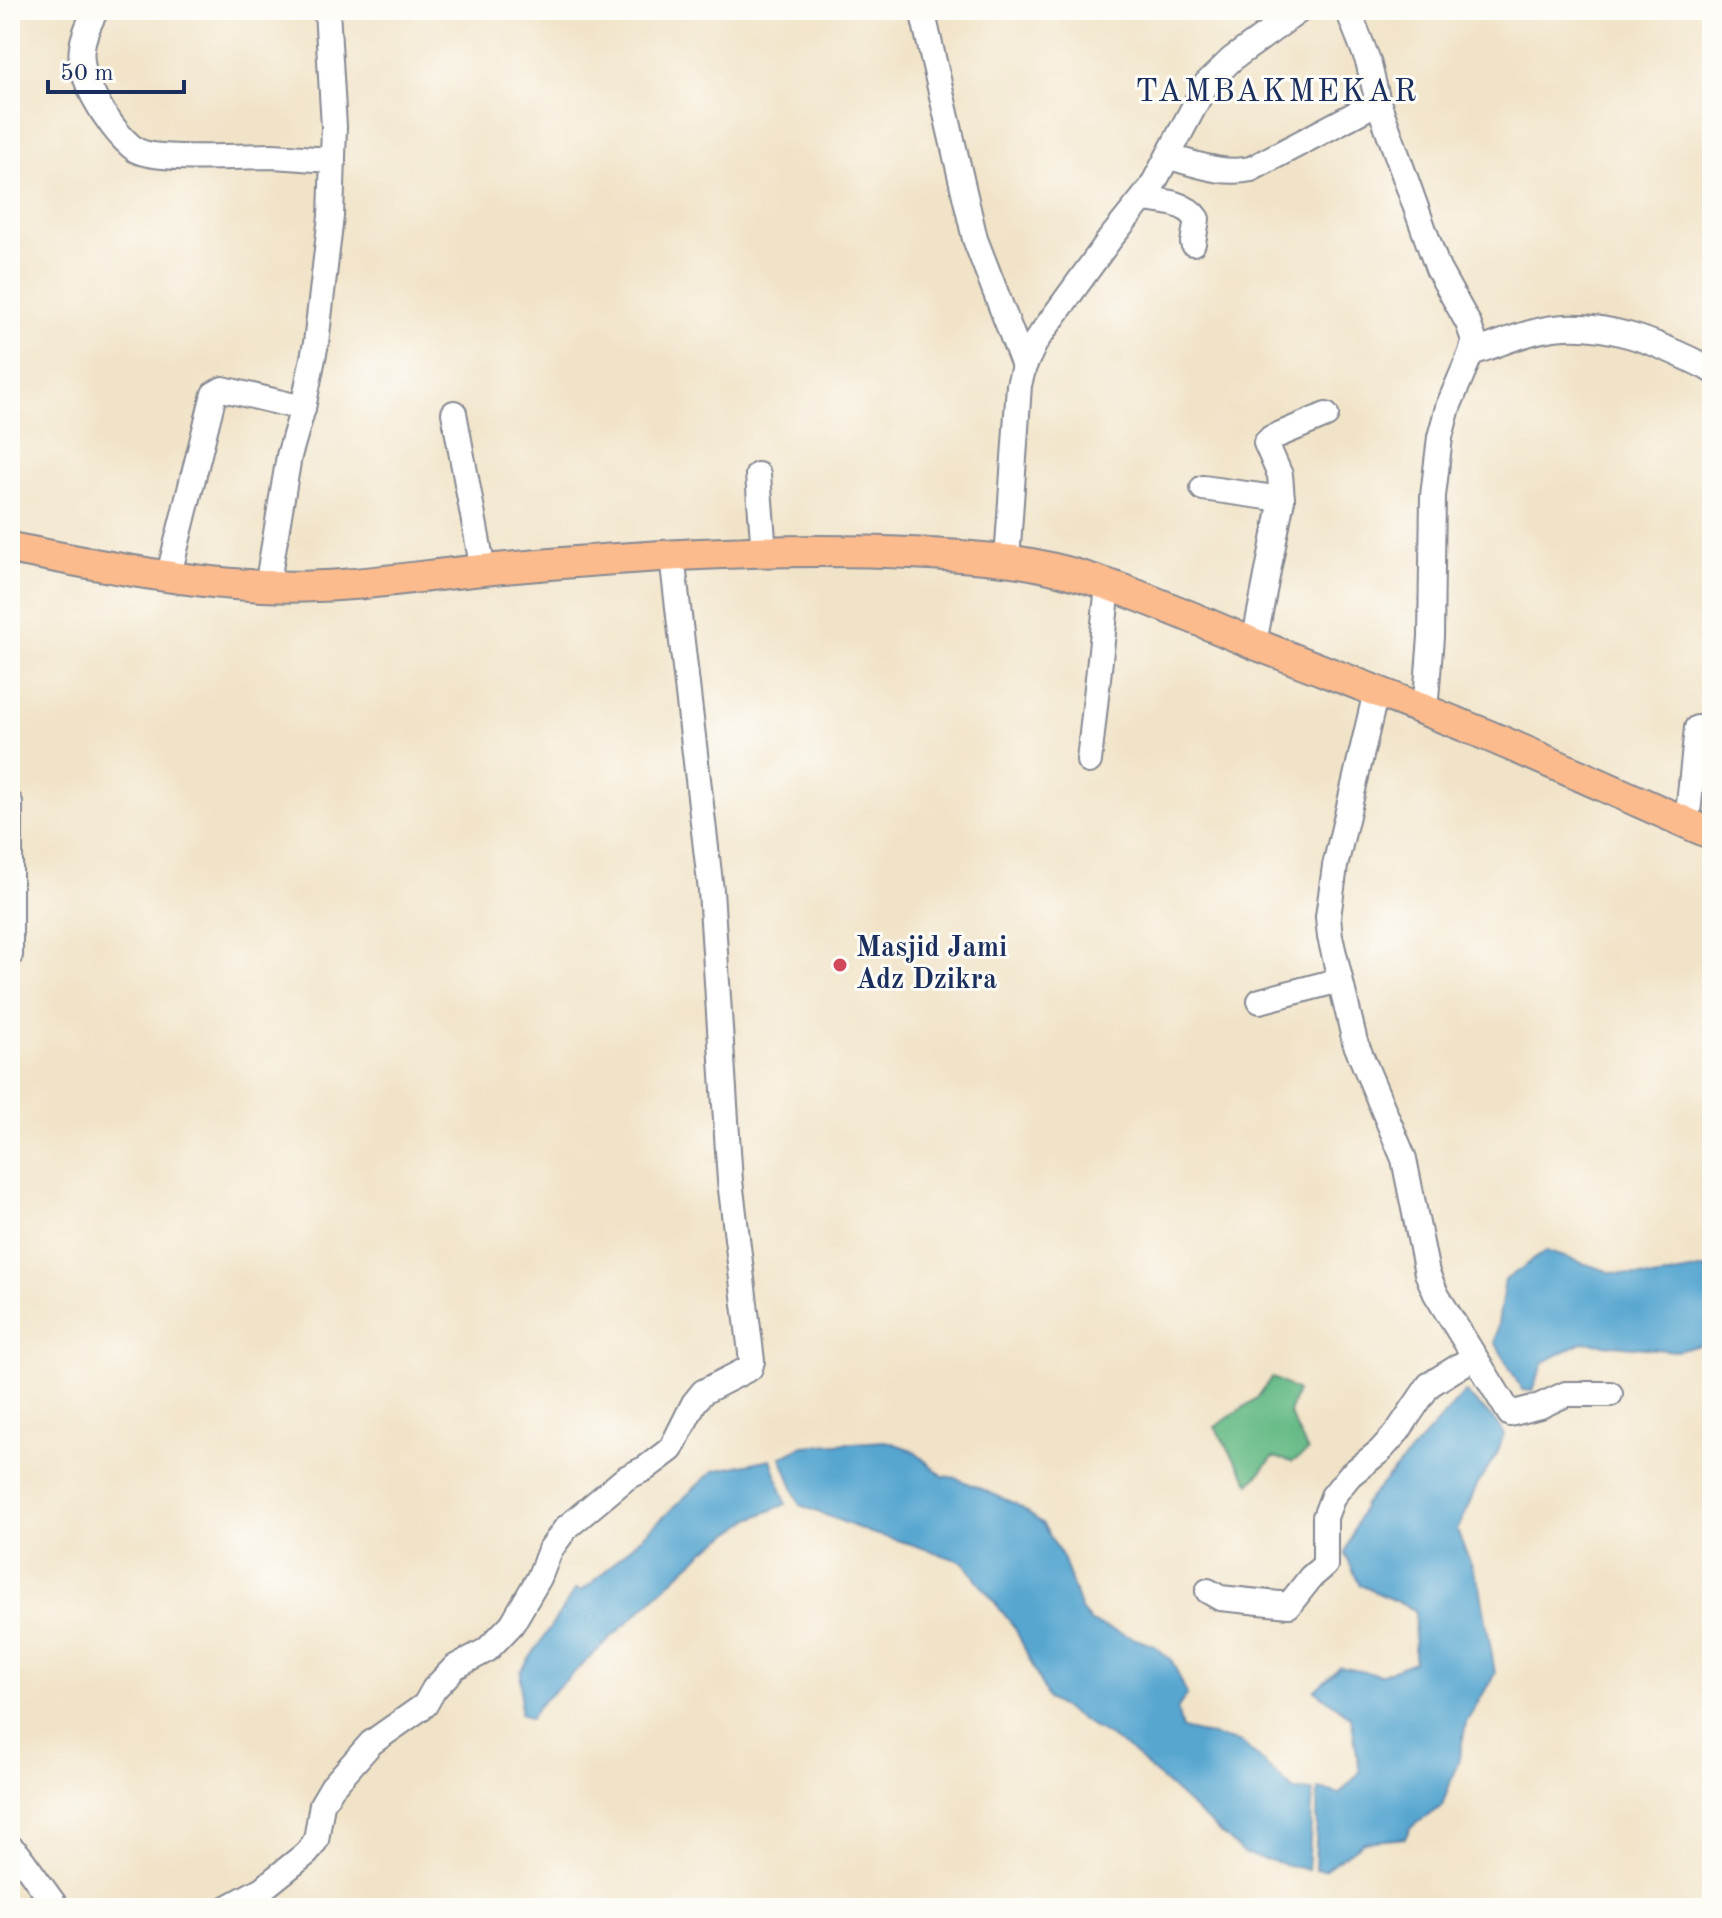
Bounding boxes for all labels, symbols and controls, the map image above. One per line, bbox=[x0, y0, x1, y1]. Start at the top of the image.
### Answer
scale bar bbox=[48, 44, 184, 94]
text: 50 m bbox=[60, 62, 114, 86]
district label: TAMBAKMEKAR bbox=[1135, 77, 1419, 109]
place label: Masjid Jami Adz Dzikra bbox=[856, 935, 1007, 995]
marker: Masjid Jami Adz Dzikra bbox=[831, 956, 849, 974]

